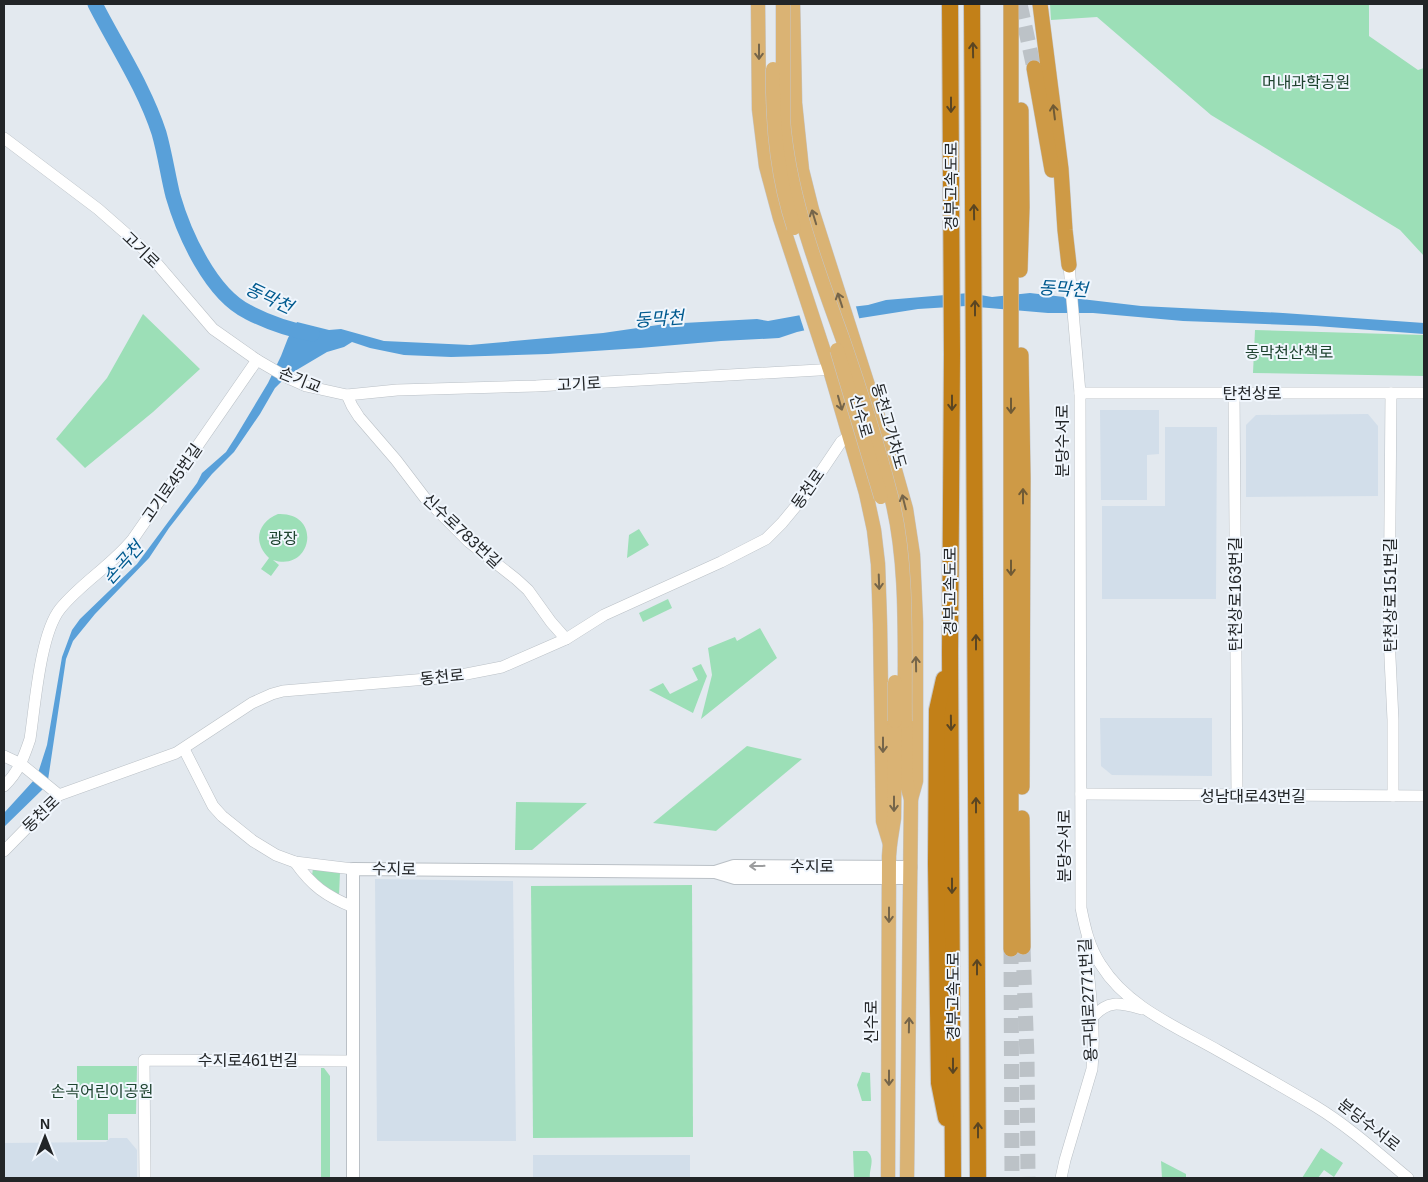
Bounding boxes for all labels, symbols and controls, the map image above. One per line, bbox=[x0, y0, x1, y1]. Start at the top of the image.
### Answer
one-way arrow bbox=[968, 42, 978, 58]
one-way arrow bbox=[754, 44, 764, 60]
park label: 머내과학공원 bbox=[1262, 74, 1350, 91]
one-way arrow bbox=[946, 96, 956, 113]
one-way arrow bbox=[1049, 104, 1059, 120]
street label: 경부고속도로 bbox=[943, 142, 960, 230]
one-way arrow bbox=[969, 205, 979, 221]
one-way arrow bbox=[808, 209, 818, 225]
street label: 고기로 bbox=[119, 229, 163, 272]
water label: 동막천 bbox=[242, 278, 298, 319]
water label: 동막천 bbox=[1038, 278, 1091, 300]
one-way arrow bbox=[835, 292, 845, 308]
one-way arrow bbox=[970, 300, 980, 316]
water label: 동막천 bbox=[634, 307, 687, 331]
park label: 동막천산책로 bbox=[1245, 344, 1333, 361]
street label: 손기교 bbox=[276, 364, 324, 396]
street label: 고기로 bbox=[556, 374, 602, 394]
street label: 동천고가차도 bbox=[869, 381, 909, 471]
street label: 탄천상로 bbox=[1223, 385, 1282, 402]
street label: 신수로 bbox=[847, 392, 875, 440]
one-way arrow bbox=[835, 394, 845, 410]
one-way arrow bbox=[947, 395, 956, 411]
one-way arrow bbox=[1006, 397, 1016, 413]
street label: 분당수서로 bbox=[1054, 404, 1071, 478]
street label: 고기로45번길 bbox=[139, 441, 205, 525]
street label: 동천로 bbox=[788, 466, 828, 512]
one-way arrow bbox=[1018, 488, 1028, 504]
street label: 신수로783번길 bbox=[420, 491, 504, 571]
one-way arrow bbox=[899, 495, 908, 511]
park label: 광장 bbox=[268, 530, 298, 547]
water label: 손곡천 bbox=[99, 536, 149, 588]
street label: 탄천상로163번길 bbox=[1227, 536, 1244, 652]
street label: 탄천상로151번길 bbox=[1382, 537, 1399, 653]
street label: 경부고속도로 bbox=[942, 547, 959, 635]
one-way arrow bbox=[1006, 560, 1016, 576]
one-way arrow bbox=[874, 574, 883, 590]
one-way arrow bbox=[971, 634, 981, 650]
one-way arrow bbox=[911, 656, 921, 672]
street label: 동천로 bbox=[419, 666, 465, 688]
one-way arrow bbox=[946, 714, 956, 731]
one-way arrow bbox=[878, 736, 888, 752]
street label: 성남대로43번길 bbox=[1200, 788, 1306, 805]
street label: 동천로 bbox=[19, 792, 63, 835]
one-way arrow bbox=[889, 796, 899, 812]
one-way arrow bbox=[971, 797, 981, 813]
street label: 분당수서로 bbox=[1056, 809, 1073, 883]
street label: 수지로 bbox=[790, 858, 834, 875]
street label: 수지로 bbox=[372, 860, 416, 878]
one-way arrow bbox=[749, 861, 766, 871]
one-way arrow bbox=[947, 877, 957, 893]
one-way arrow bbox=[884, 907, 894, 923]
street label: 용구대로2771번길 bbox=[1076, 938, 1100, 1062]
street label: 경부고속도로 bbox=[945, 952, 962, 1040]
one-way arrow bbox=[972, 959, 982, 976]
street label: 신수로 bbox=[863, 1000, 880, 1044]
one-way arrow bbox=[904, 1017, 914, 1033]
street label: 수지로461번길 bbox=[198, 1052, 298, 1069]
one-way arrow bbox=[948, 1057, 958, 1073]
one-way arrow bbox=[884, 1070, 894, 1086]
park label: 손곡어린이공원 bbox=[50, 1083, 154, 1100]
street label: 분당수서로 bbox=[1335, 1096, 1403, 1155]
north arrow bbox=[20, 1112, 70, 1162]
text: N bbox=[40, 1116, 50, 1132]
one-way arrow bbox=[973, 1122, 983, 1138]

